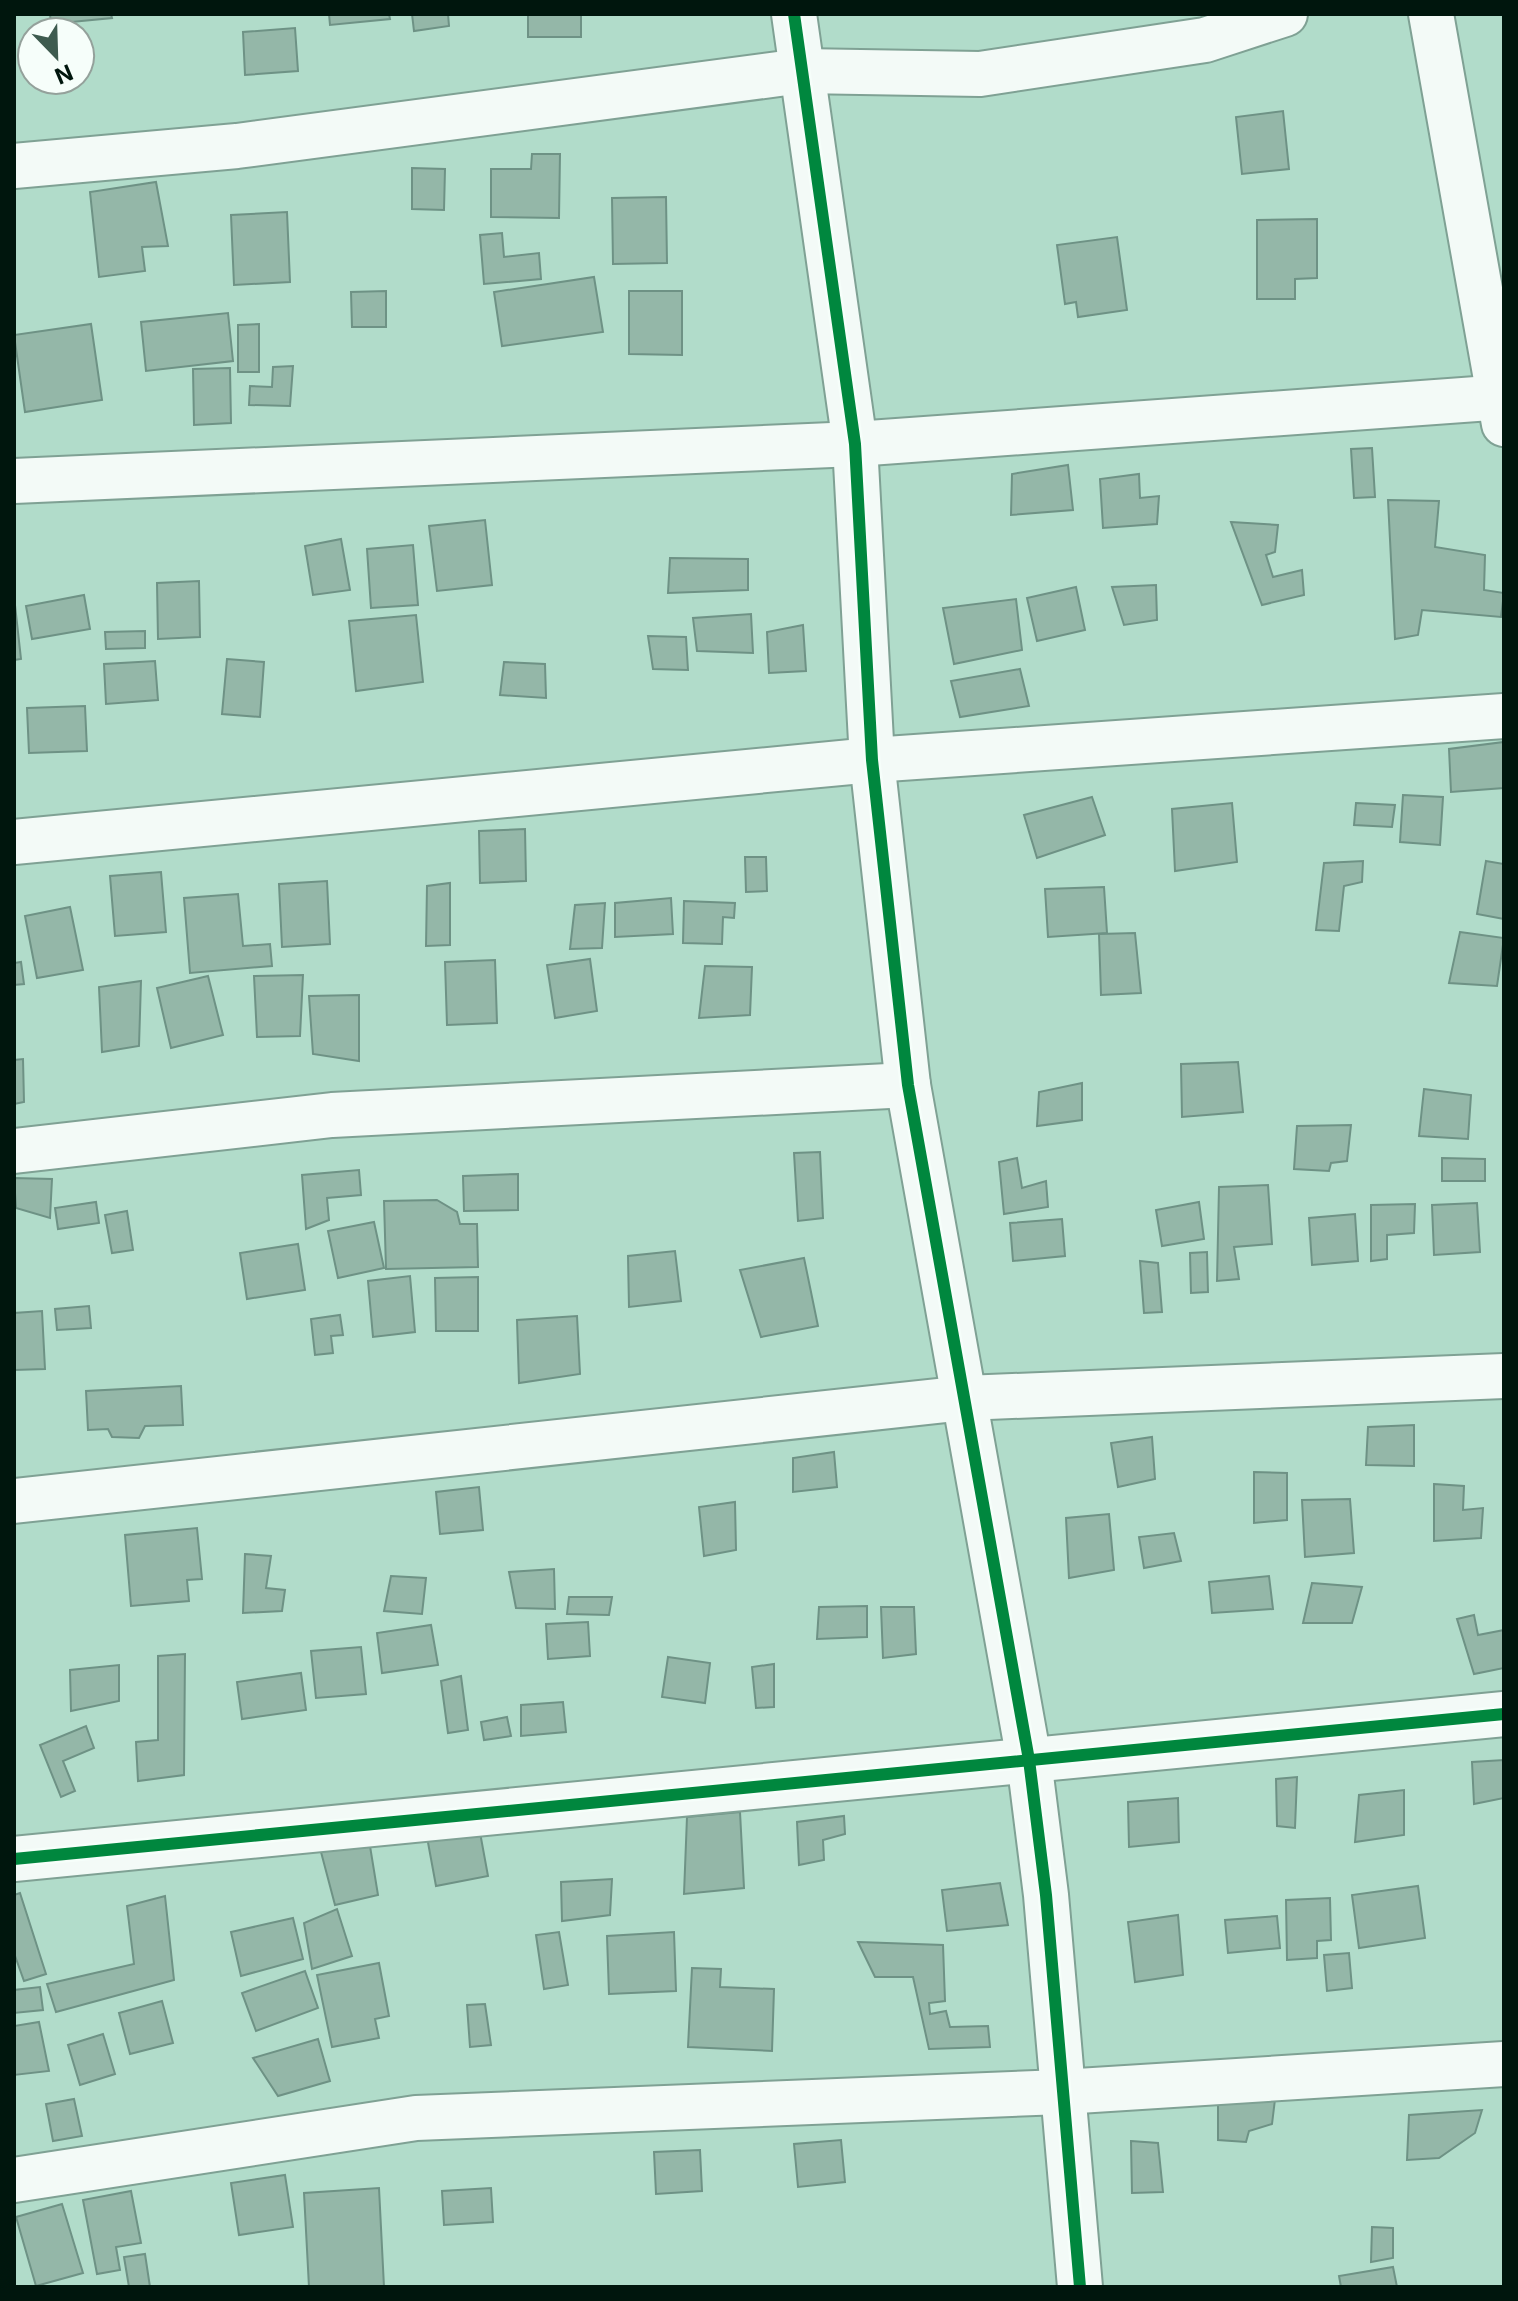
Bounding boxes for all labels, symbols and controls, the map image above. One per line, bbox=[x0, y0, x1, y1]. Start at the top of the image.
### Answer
north arrow bbox=[16, 16, 96, 96]
text: N bbox=[51, 59, 77, 90]

